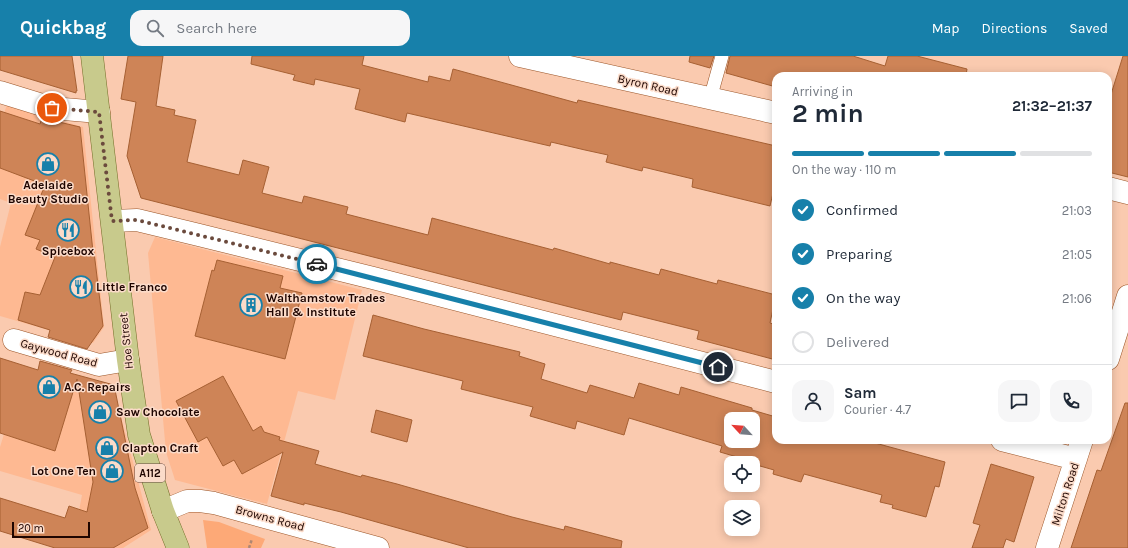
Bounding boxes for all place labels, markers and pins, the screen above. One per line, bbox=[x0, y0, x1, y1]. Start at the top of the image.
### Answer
pin bbox=[35, 91, 69, 125]
shop icon: Adelaide Beauty Studio bbox=[35, 151, 61, 177]
place label: Adelaide Beauty Studio bbox=[8, 178, 88, 206]
restaurant icon: Spicebox bbox=[55, 217, 81, 243]
place label: Spicebox bbox=[42, 244, 95, 258]
restaurant icon: Little Franco bbox=[68, 274, 94, 300]
place label: Little Franco bbox=[96, 280, 168, 294]
place label: Walthamstow Trades Hall & Institute bbox=[266, 291, 385, 319]
building icon: Walthamstow Trades Hall & Institute bbox=[238, 292, 264, 318]
pin bbox=[701, 350, 735, 384]
shop icon: A.C. Repairs bbox=[36, 374, 62, 400]
place label: A.C. Repairs bbox=[64, 380, 131, 394]
shop icon: Saw Chocolate bbox=[87, 399, 113, 425]
place label: Saw Chocolate bbox=[116, 405, 200, 419]
shop icon: Clapton Craft bbox=[94, 435, 120, 461]
place label: Clapton Craft bbox=[122, 441, 198, 455]
shop icon: Lot One Ten bbox=[99, 458, 125, 484]
place label: Lot One Ten bbox=[31, 464, 96, 478]

